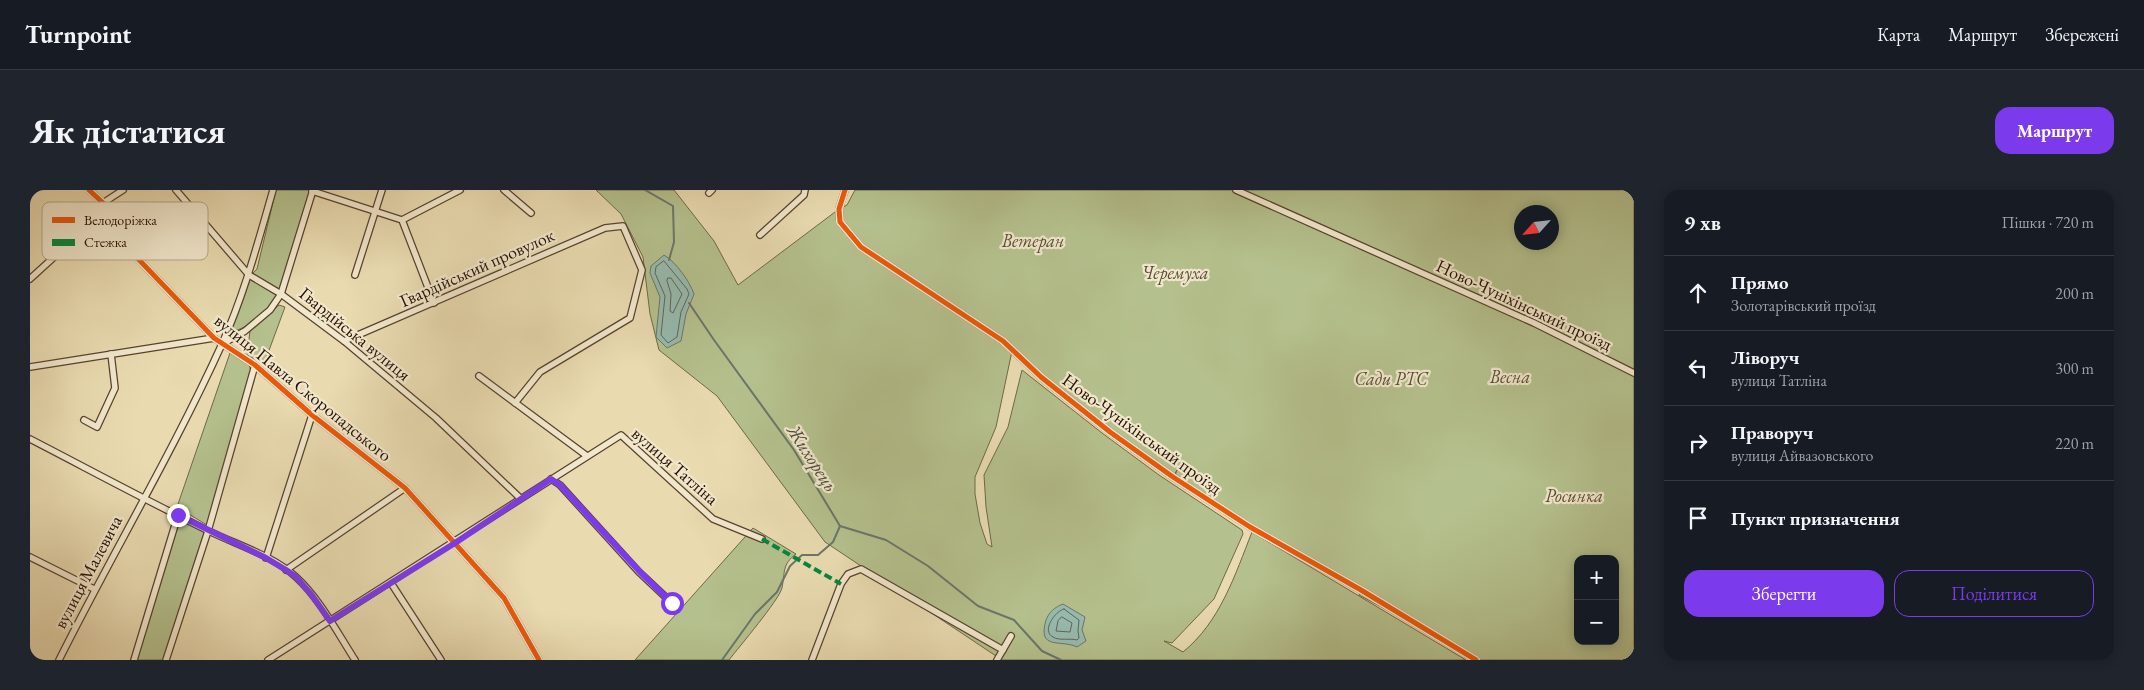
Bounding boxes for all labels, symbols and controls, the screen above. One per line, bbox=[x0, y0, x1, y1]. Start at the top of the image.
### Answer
text: Turnpoint bbox=[25, 19, 131, 50]
text: Карта bbox=[1877, 23, 1920, 46]
text: Маршрут bbox=[1948, 23, 2017, 46]
text: Збережені bbox=[2045, 23, 2119, 46]
button: Маршрут bbox=[1995, 107, 2114, 154]
text: Як дістатися bbox=[30, 108, 225, 153]
legend bbox=[42, 202, 208, 260]
north arrow bbox=[1514, 205, 1559, 250]
text: 9 хв bbox=[1684, 209, 1721, 236]
text: Велодоріжка bbox=[84, 211, 157, 229]
text: Пішки · 720 m bbox=[2001, 212, 2094, 233]
street label: Гвардійський провулок bbox=[396, 223, 558, 312]
park label: Ветеран bbox=[1001, 229, 1064, 253]
text: Стежка bbox=[84, 233, 127, 251]
street label: Ново-Чуніхінський проїзд bbox=[1433, 254, 1616, 355]
park label: Черемуха bbox=[1141, 261, 1209, 285]
text: Прямо bbox=[1731, 270, 1789, 295]
icon: ahead bbox=[1684, 279, 1712, 307]
street label: Гвардійська вулиця bbox=[295, 282, 416, 386]
text: 200 m bbox=[2055, 283, 2094, 304]
text: Золотарівський проїзд bbox=[1731, 295, 1876, 316]
street label: вулиця Павла Скоропадського bbox=[210, 309, 397, 466]
text: Ліворуч bbox=[1731, 345, 1799, 370]
icon: left bbox=[1684, 354, 1712, 382]
text: 300 m bbox=[2055, 358, 2094, 379]
park label: Весна bbox=[1489, 365, 1530, 388]
park label: Сади РТС bbox=[1355, 367, 1429, 390]
street label: Ново-Чуніхінський проїзд bbox=[1058, 368, 1226, 499]
text: вулиця Татліна bbox=[1731, 370, 1827, 391]
water label: Жихорець bbox=[781, 418, 844, 497]
text: Праворуч bbox=[1731, 420, 1813, 445]
street label: вулиця Татліна bbox=[627, 422, 724, 510]
icon: right bbox=[1684, 429, 1712, 457]
text: 220 m bbox=[2055, 433, 2094, 454]
text: вулиця Айвазовського bbox=[1731, 445, 1874, 466]
park label: Росинка bbox=[1545, 484, 1603, 507]
route end bbox=[167, 504, 190, 527]
icon: arrive bbox=[1684, 504, 1712, 532]
text: Пункт призначення bbox=[1731, 506, 1900, 531]
street label: вулиця Малевича bbox=[48, 510, 127, 632]
map controls bbox=[1574, 555, 1619, 645]
button: + bbox=[1574, 555, 1619, 600]
button: Зберегти bbox=[1684, 570, 1884, 617]
button: Поділитися bbox=[1894, 570, 2094, 617]
route start bbox=[661, 592, 684, 615]
button: − bbox=[1574, 600, 1619, 645]

